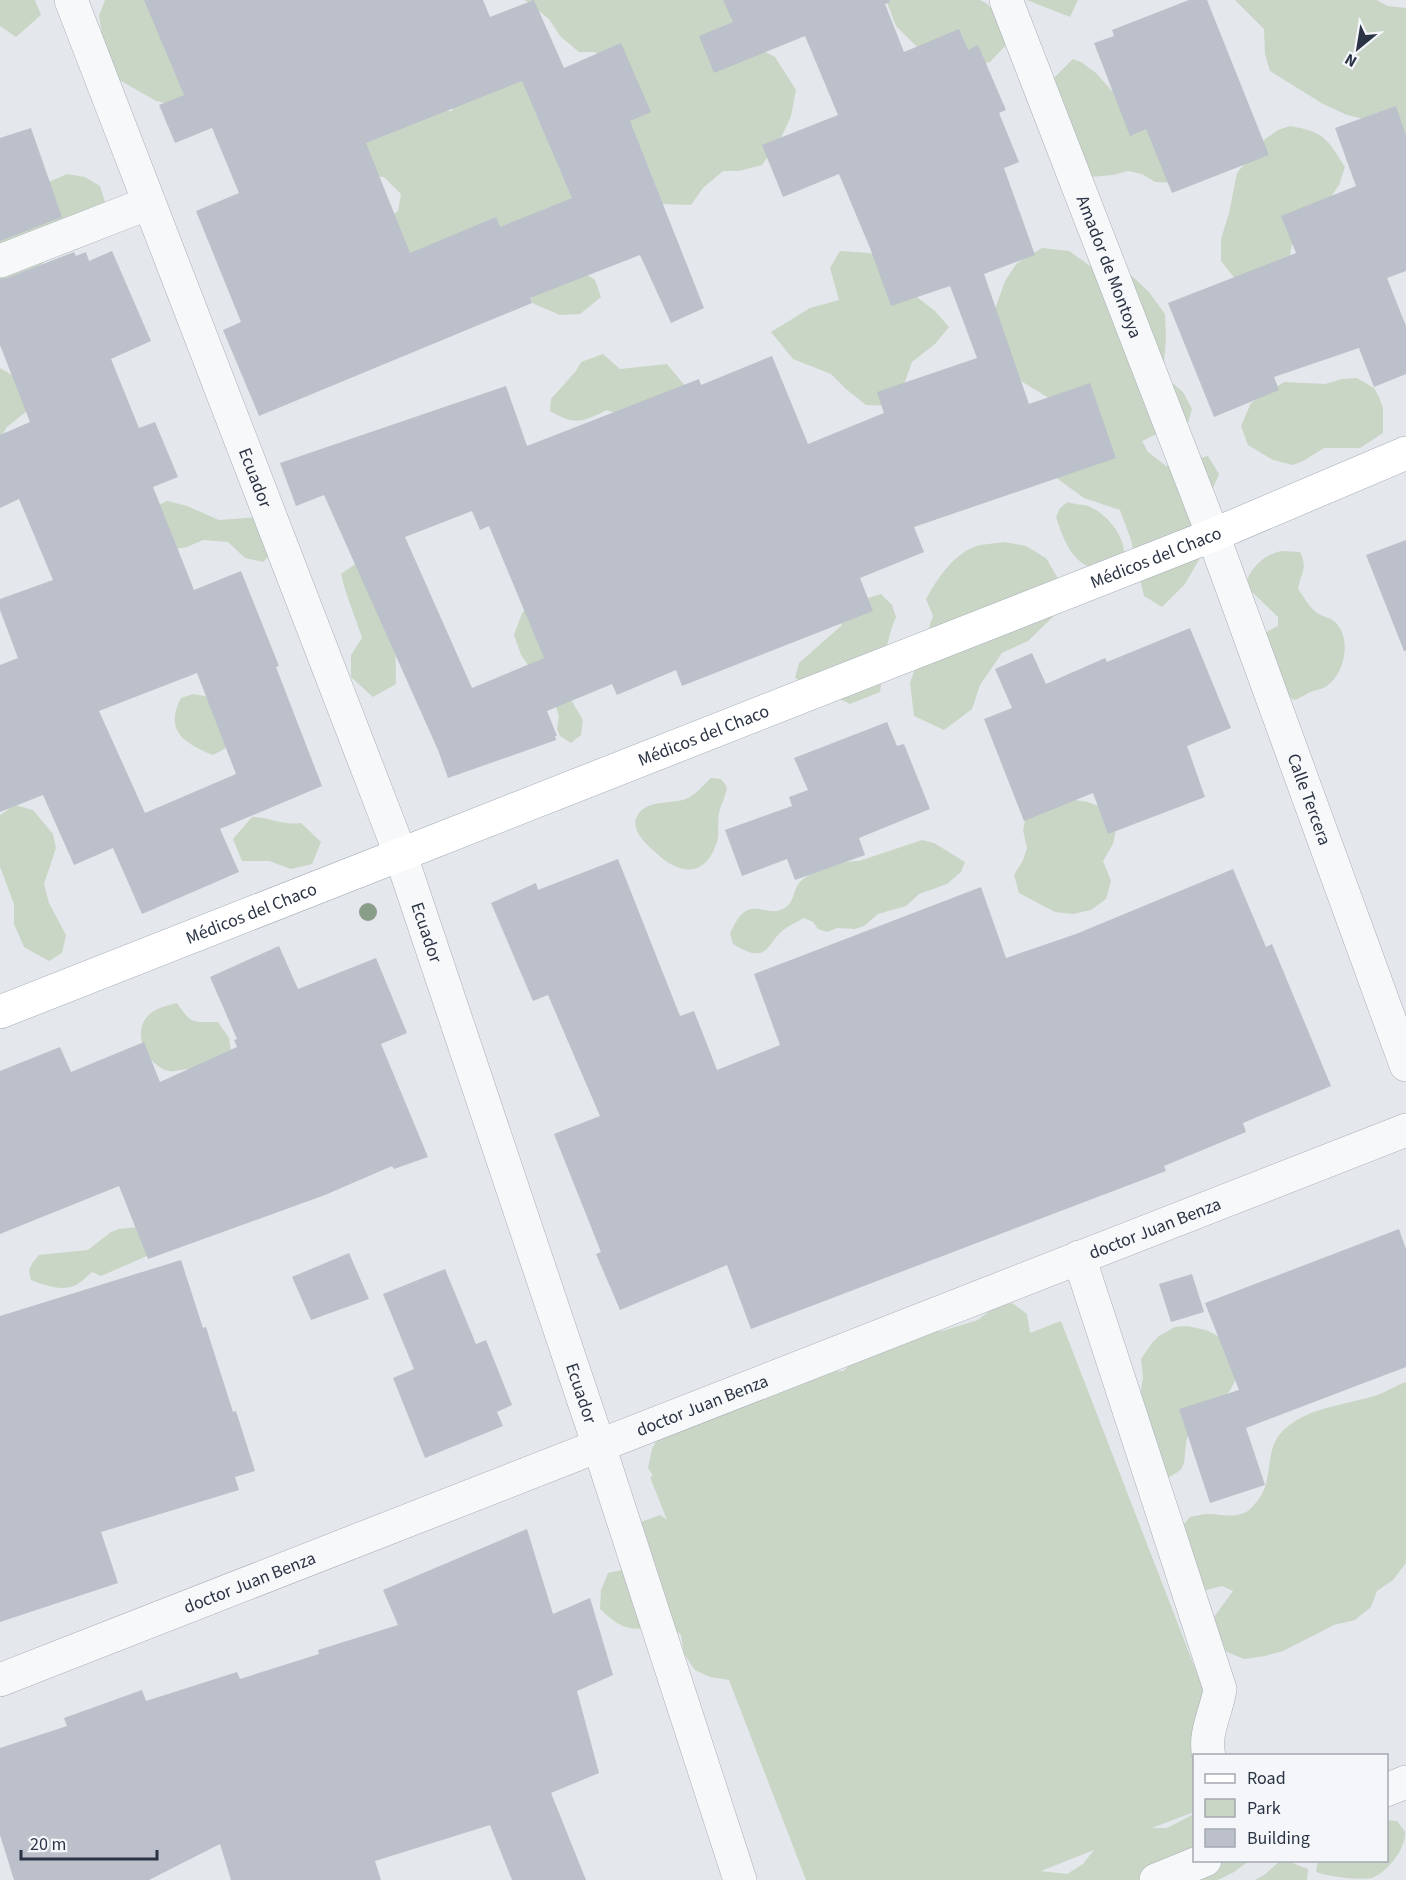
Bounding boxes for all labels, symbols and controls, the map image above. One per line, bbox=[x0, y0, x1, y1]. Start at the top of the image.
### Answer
north arrow bbox=[1328, 18, 1388, 78]
text: N bbox=[1341, 48, 1361, 72]
street label: Amador de Montoya bbox=[1070, 192, 1148, 342]
street label: Ecuador bbox=[232, 444, 278, 512]
street label: Médicos del Chaco bbox=[1087, 521, 1226, 595]
street label: Médicos del Chaco bbox=[634, 699, 773, 773]
street label: Calle Tercera bbox=[1281, 750, 1337, 849]
street label: Médicos del Chaco bbox=[182, 877, 321, 951]
street label: Ecuador bbox=[404, 899, 448, 967]
street label: doctor Juan Benza bbox=[1085, 1192, 1225, 1266]
street label: Ecuador bbox=[559, 1360, 603, 1428]
street label: doctor Juan Benza bbox=[633, 1369, 772, 1443]
street label: doctor Juan Benza bbox=[180, 1546, 319, 1620]
legend bbox=[1193, 1754, 1388, 1862]
text: Road bbox=[1247, 1766, 1286, 1791]
text: Park bbox=[1247, 1796, 1281, 1821]
scale bar bbox=[21, 1823, 158, 1861]
text: Building bbox=[1247, 1826, 1310, 1851]
text: 20 m bbox=[30, 1832, 66, 1857]

